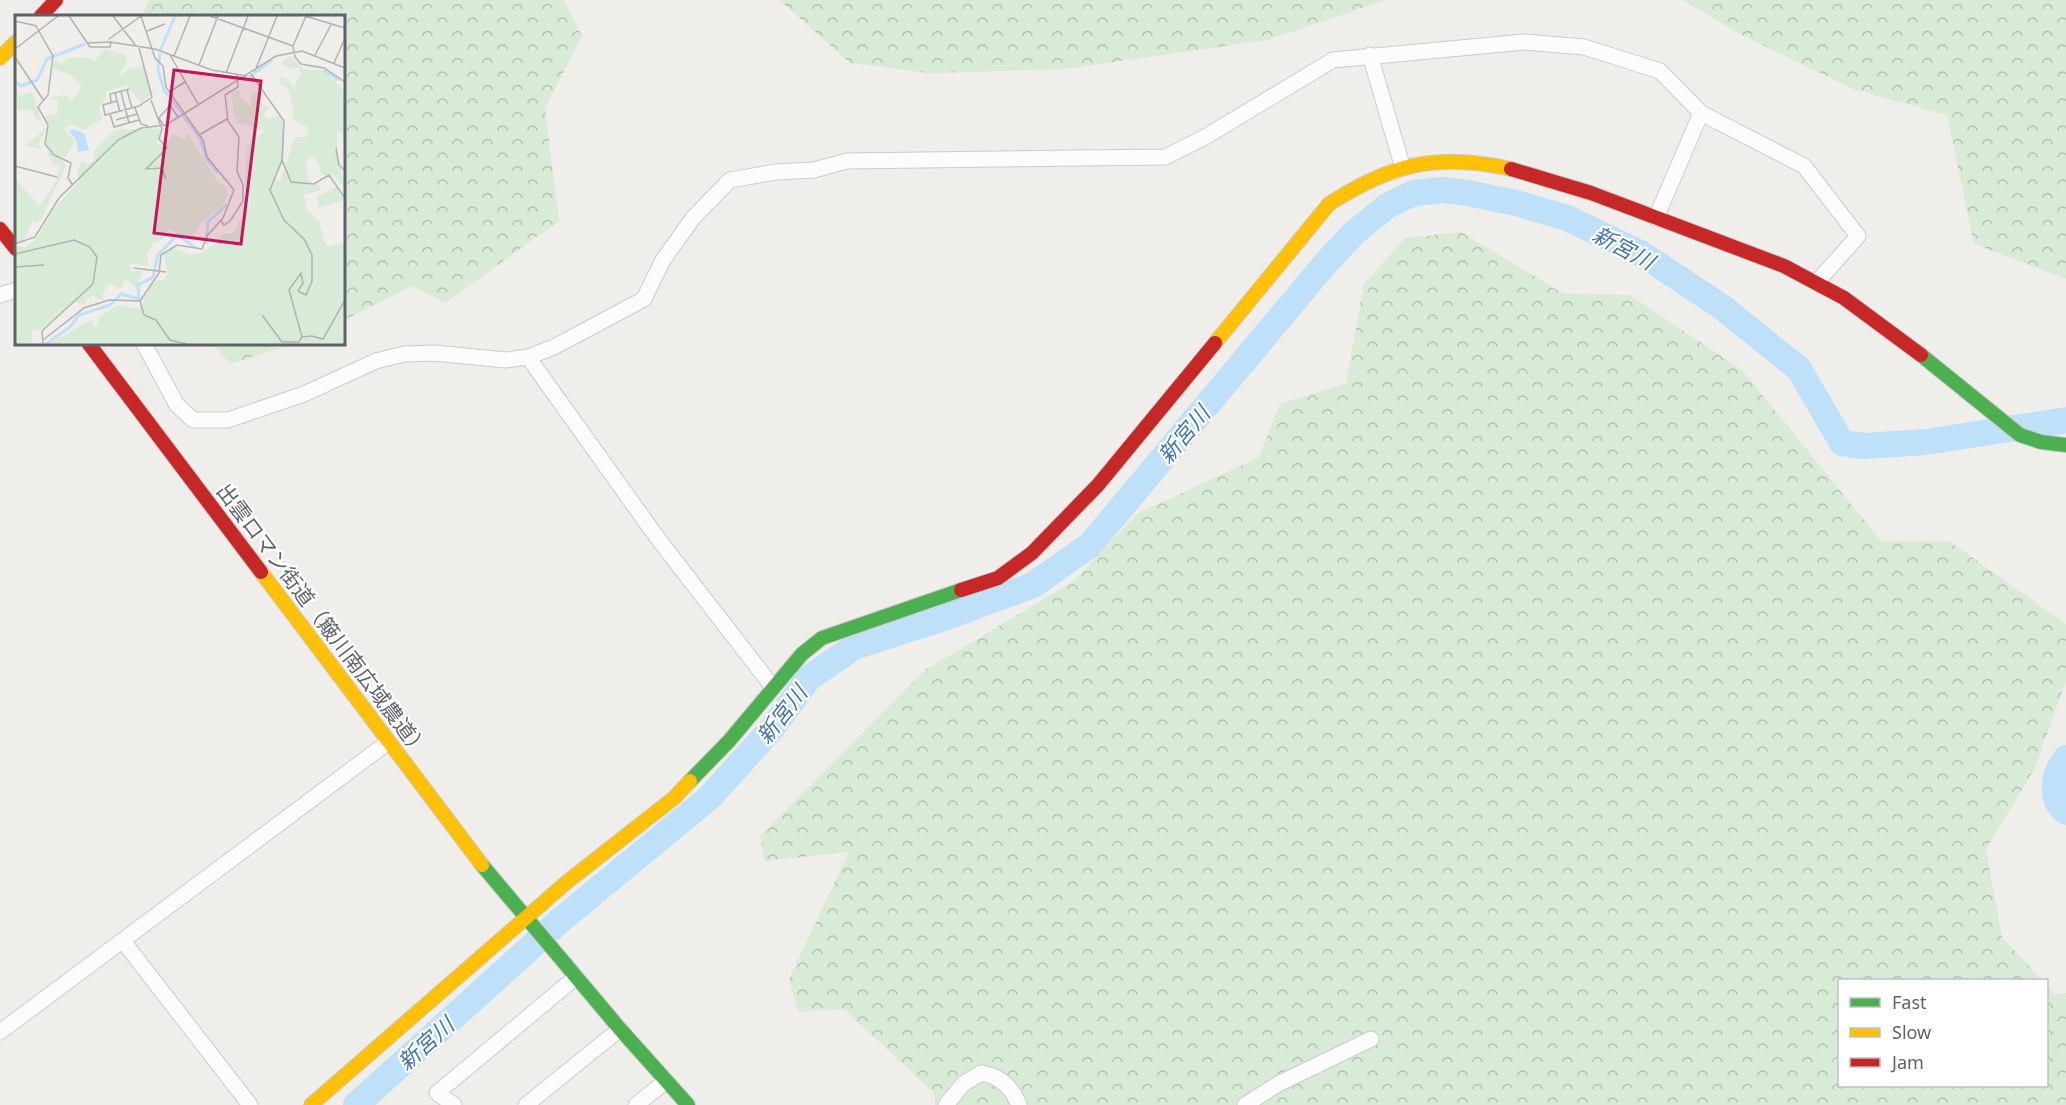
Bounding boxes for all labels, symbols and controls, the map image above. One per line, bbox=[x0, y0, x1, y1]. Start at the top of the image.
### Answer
inset map bbox=[15, 15, 345, 345]
water label: 新宮川 bbox=[1588, 218, 1662, 277]
water label: 新宮川 bbox=[1150, 398, 1217, 469]
street label: 出雲ロマン街道（簸川南広域農道） bbox=[211, 477, 435, 763]
water label: 新宮川 bbox=[749, 677, 814, 749]
legend bbox=[1838, 979, 2048, 1087]
text: Fast bbox=[1892, 990, 1927, 1014]
water label: 新宮川 bbox=[390, 1008, 461, 1076]
text: Slow bbox=[1892, 1020, 1931, 1044]
text: Jam bbox=[1890, 1050, 1924, 1074]

